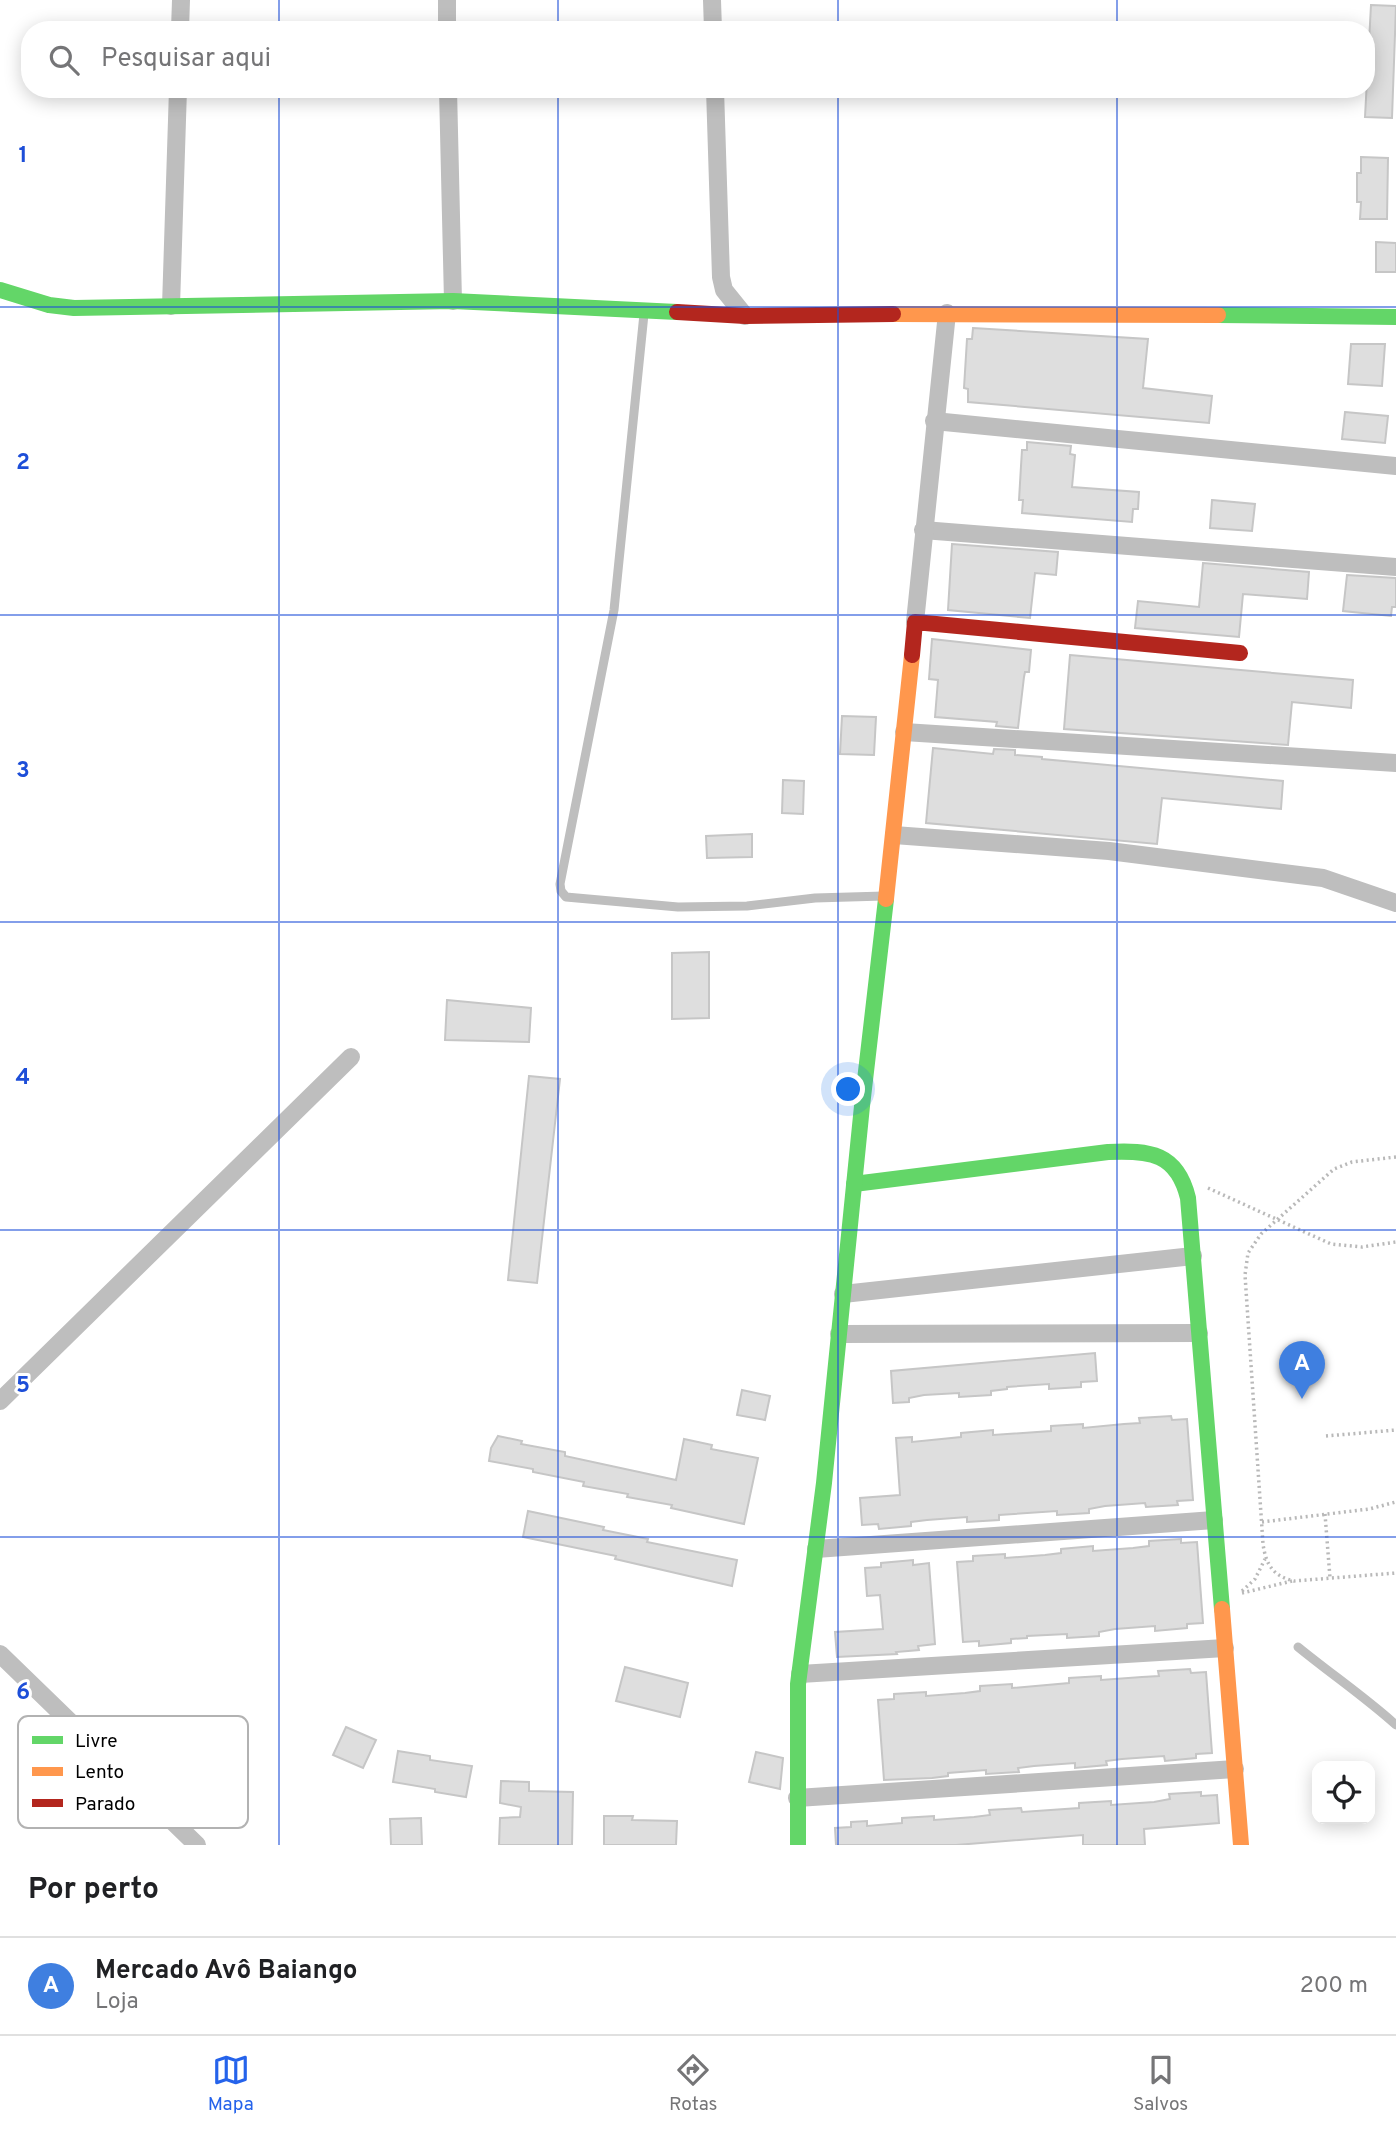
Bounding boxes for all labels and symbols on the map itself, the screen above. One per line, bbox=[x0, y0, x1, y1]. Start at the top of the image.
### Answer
text: 1 bbox=[18, 142, 28, 171]
text: 2 bbox=[16, 449, 30, 478]
text: 3 bbox=[16, 757, 30, 786]
text: 4 bbox=[16, 1064, 30, 1093]
your location bbox=[831, 1072, 865, 1106]
pin: A bbox=[1279, 1341, 1325, 1399]
text: 5 bbox=[16, 1372, 30, 1401]
text: 6 bbox=[16, 1679, 30, 1708]
legend bbox=[18, 1716, 248, 1828]
text: Livre bbox=[75, 1730, 118, 1754]
text: Lento bbox=[75, 1761, 124, 1785]
text: Parado bbox=[75, 1793, 135, 1817]

